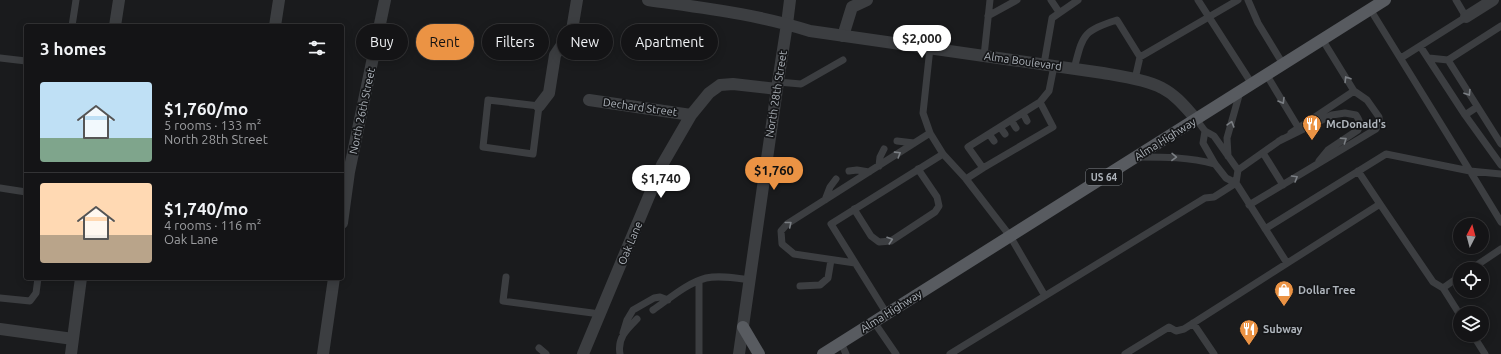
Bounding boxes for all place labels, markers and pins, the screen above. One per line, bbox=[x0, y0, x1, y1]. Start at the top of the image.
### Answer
pin: $2,000 bbox=[889, 25, 955, 59]
restaurant icon: McDonald's bbox=[1301, 113, 1323, 141]
place label: McDonald's bbox=[1326, 118, 1386, 130]
pin: $1,760 bbox=[741, 157, 807, 191]
pin: $1,740 bbox=[628, 165, 694, 199]
shop icon: Dollar Tree bbox=[1273, 279, 1295, 307]
place label: Dollar Tree bbox=[1298, 284, 1356, 296]
restaurant icon: Subway bbox=[1238, 318, 1260, 346]
place label: Subway bbox=[1263, 323, 1303, 335]

